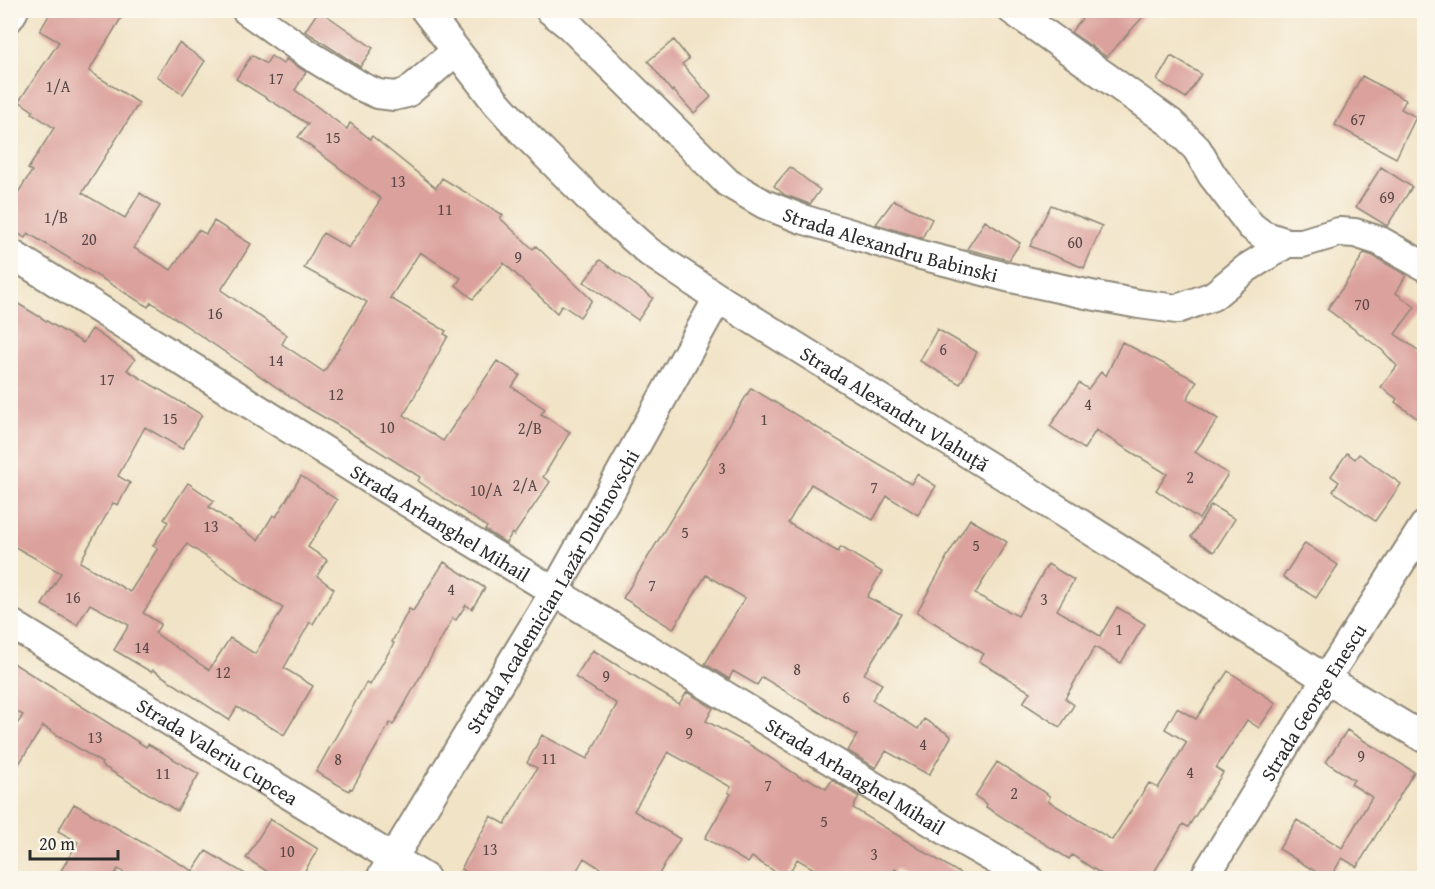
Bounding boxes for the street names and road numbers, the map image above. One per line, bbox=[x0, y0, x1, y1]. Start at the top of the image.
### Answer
street label: Strada Alexandru Babinski bbox=[779, 198, 1002, 289]
street label: Strada Аlexandru Vlahuță bbox=[795, 338, 996, 478]
street label: Strada Academician Lazăr Dubinovschi bbox=[458, 443, 646, 739]
street label: Strada Arhanghel Mihail bbox=[345, 456, 536, 589]
street label: Strada George Enescu bbox=[1253, 617, 1373, 786]
street label: Strada Valeriu Cupcea bbox=[132, 690, 305, 812]
street label: Strada Arhanghel Mihail bbox=[760, 709, 951, 841]

